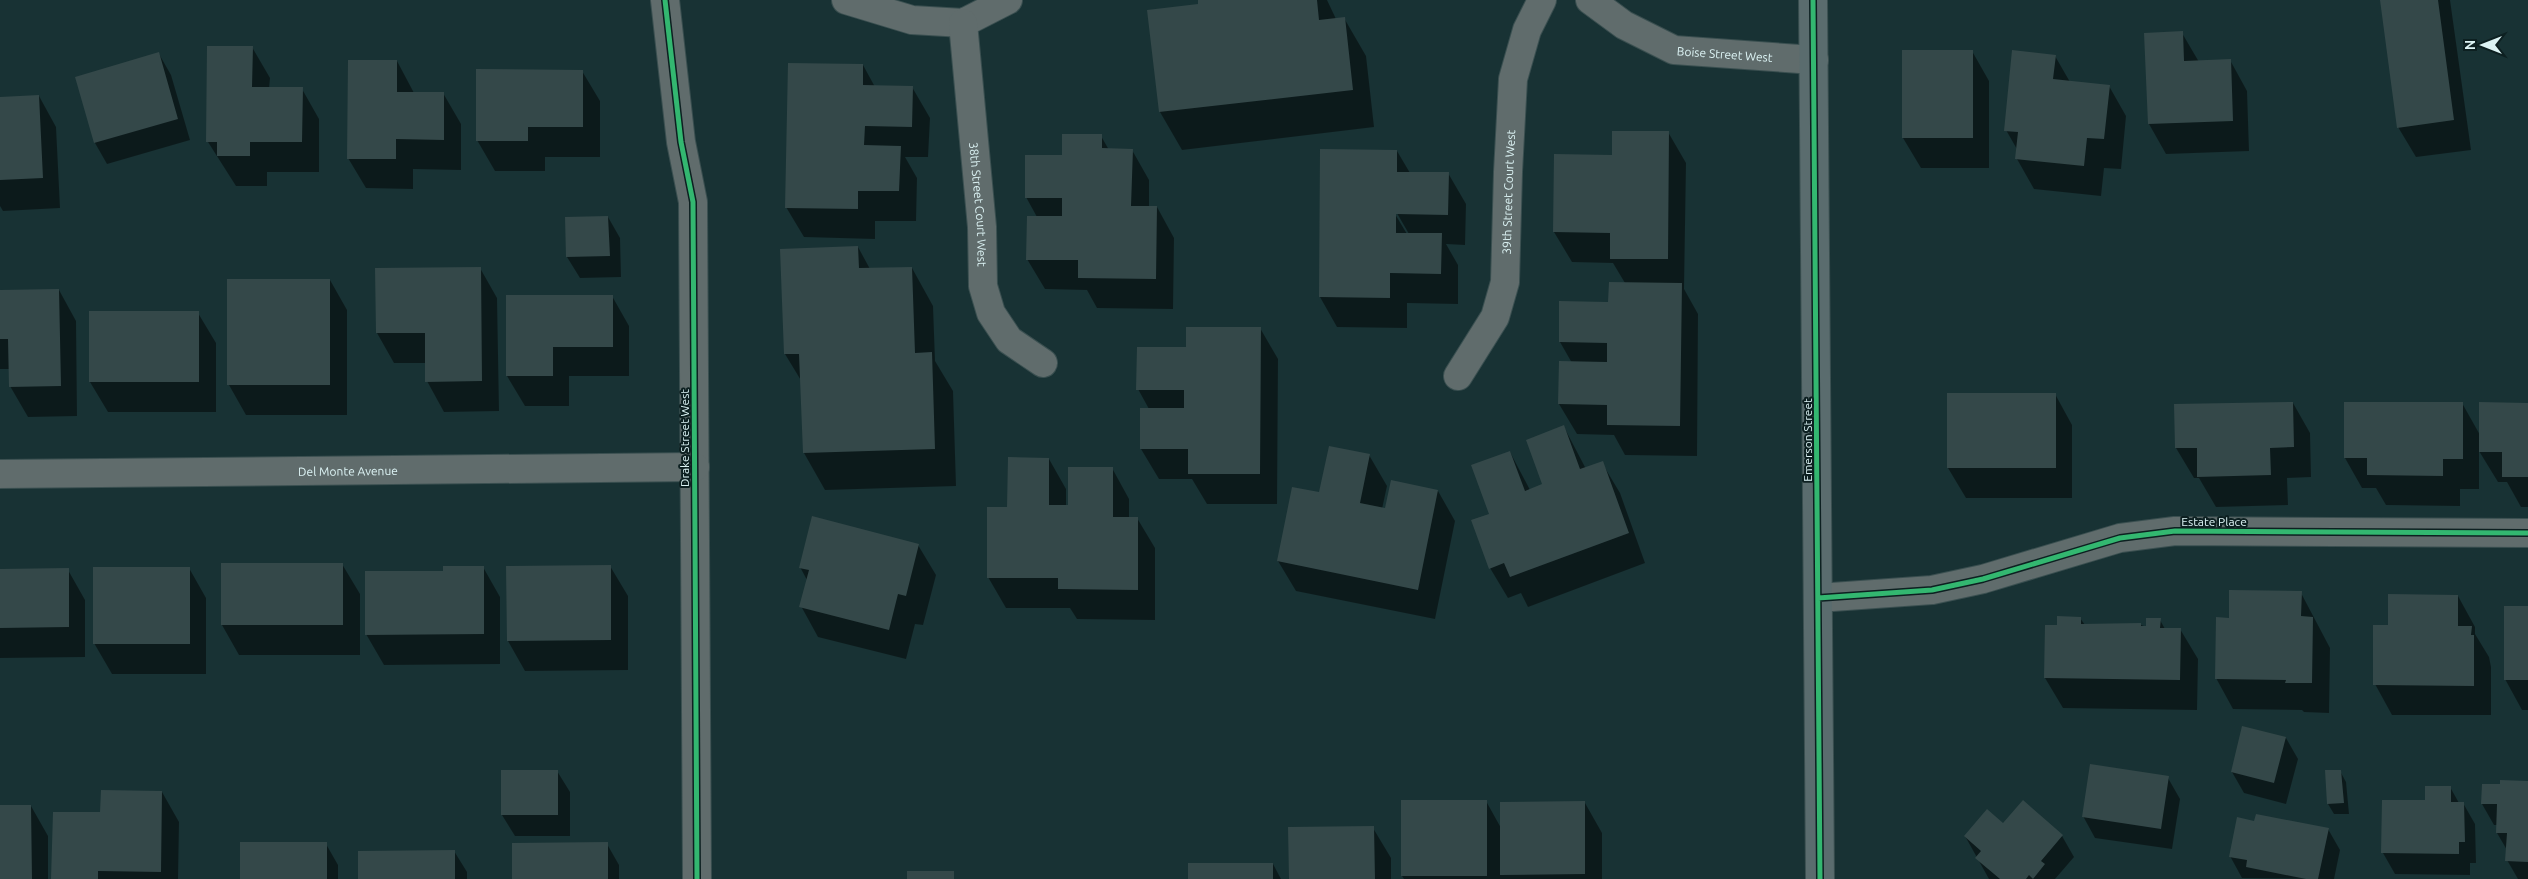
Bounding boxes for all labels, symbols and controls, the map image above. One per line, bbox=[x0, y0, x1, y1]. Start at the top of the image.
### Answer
north arrow bbox=[2458, 20, 2508, 70]
text: N bbox=[2462, 40, 2478, 50]
street label: Boise Street West bbox=[1676, 44, 1773, 64]
street label: 39th Street Court West bbox=[1499, 129, 1517, 255]
street label: 38th Street Court West bbox=[968, 141, 989, 267]
street label: Drake Street West bbox=[678, 389, 691, 487]
street label: Emerson Street bbox=[1801, 398, 1814, 482]
street label: Del Monte Avenue bbox=[298, 463, 398, 477]
street label: Estate Place bbox=[2181, 515, 2247, 528]

